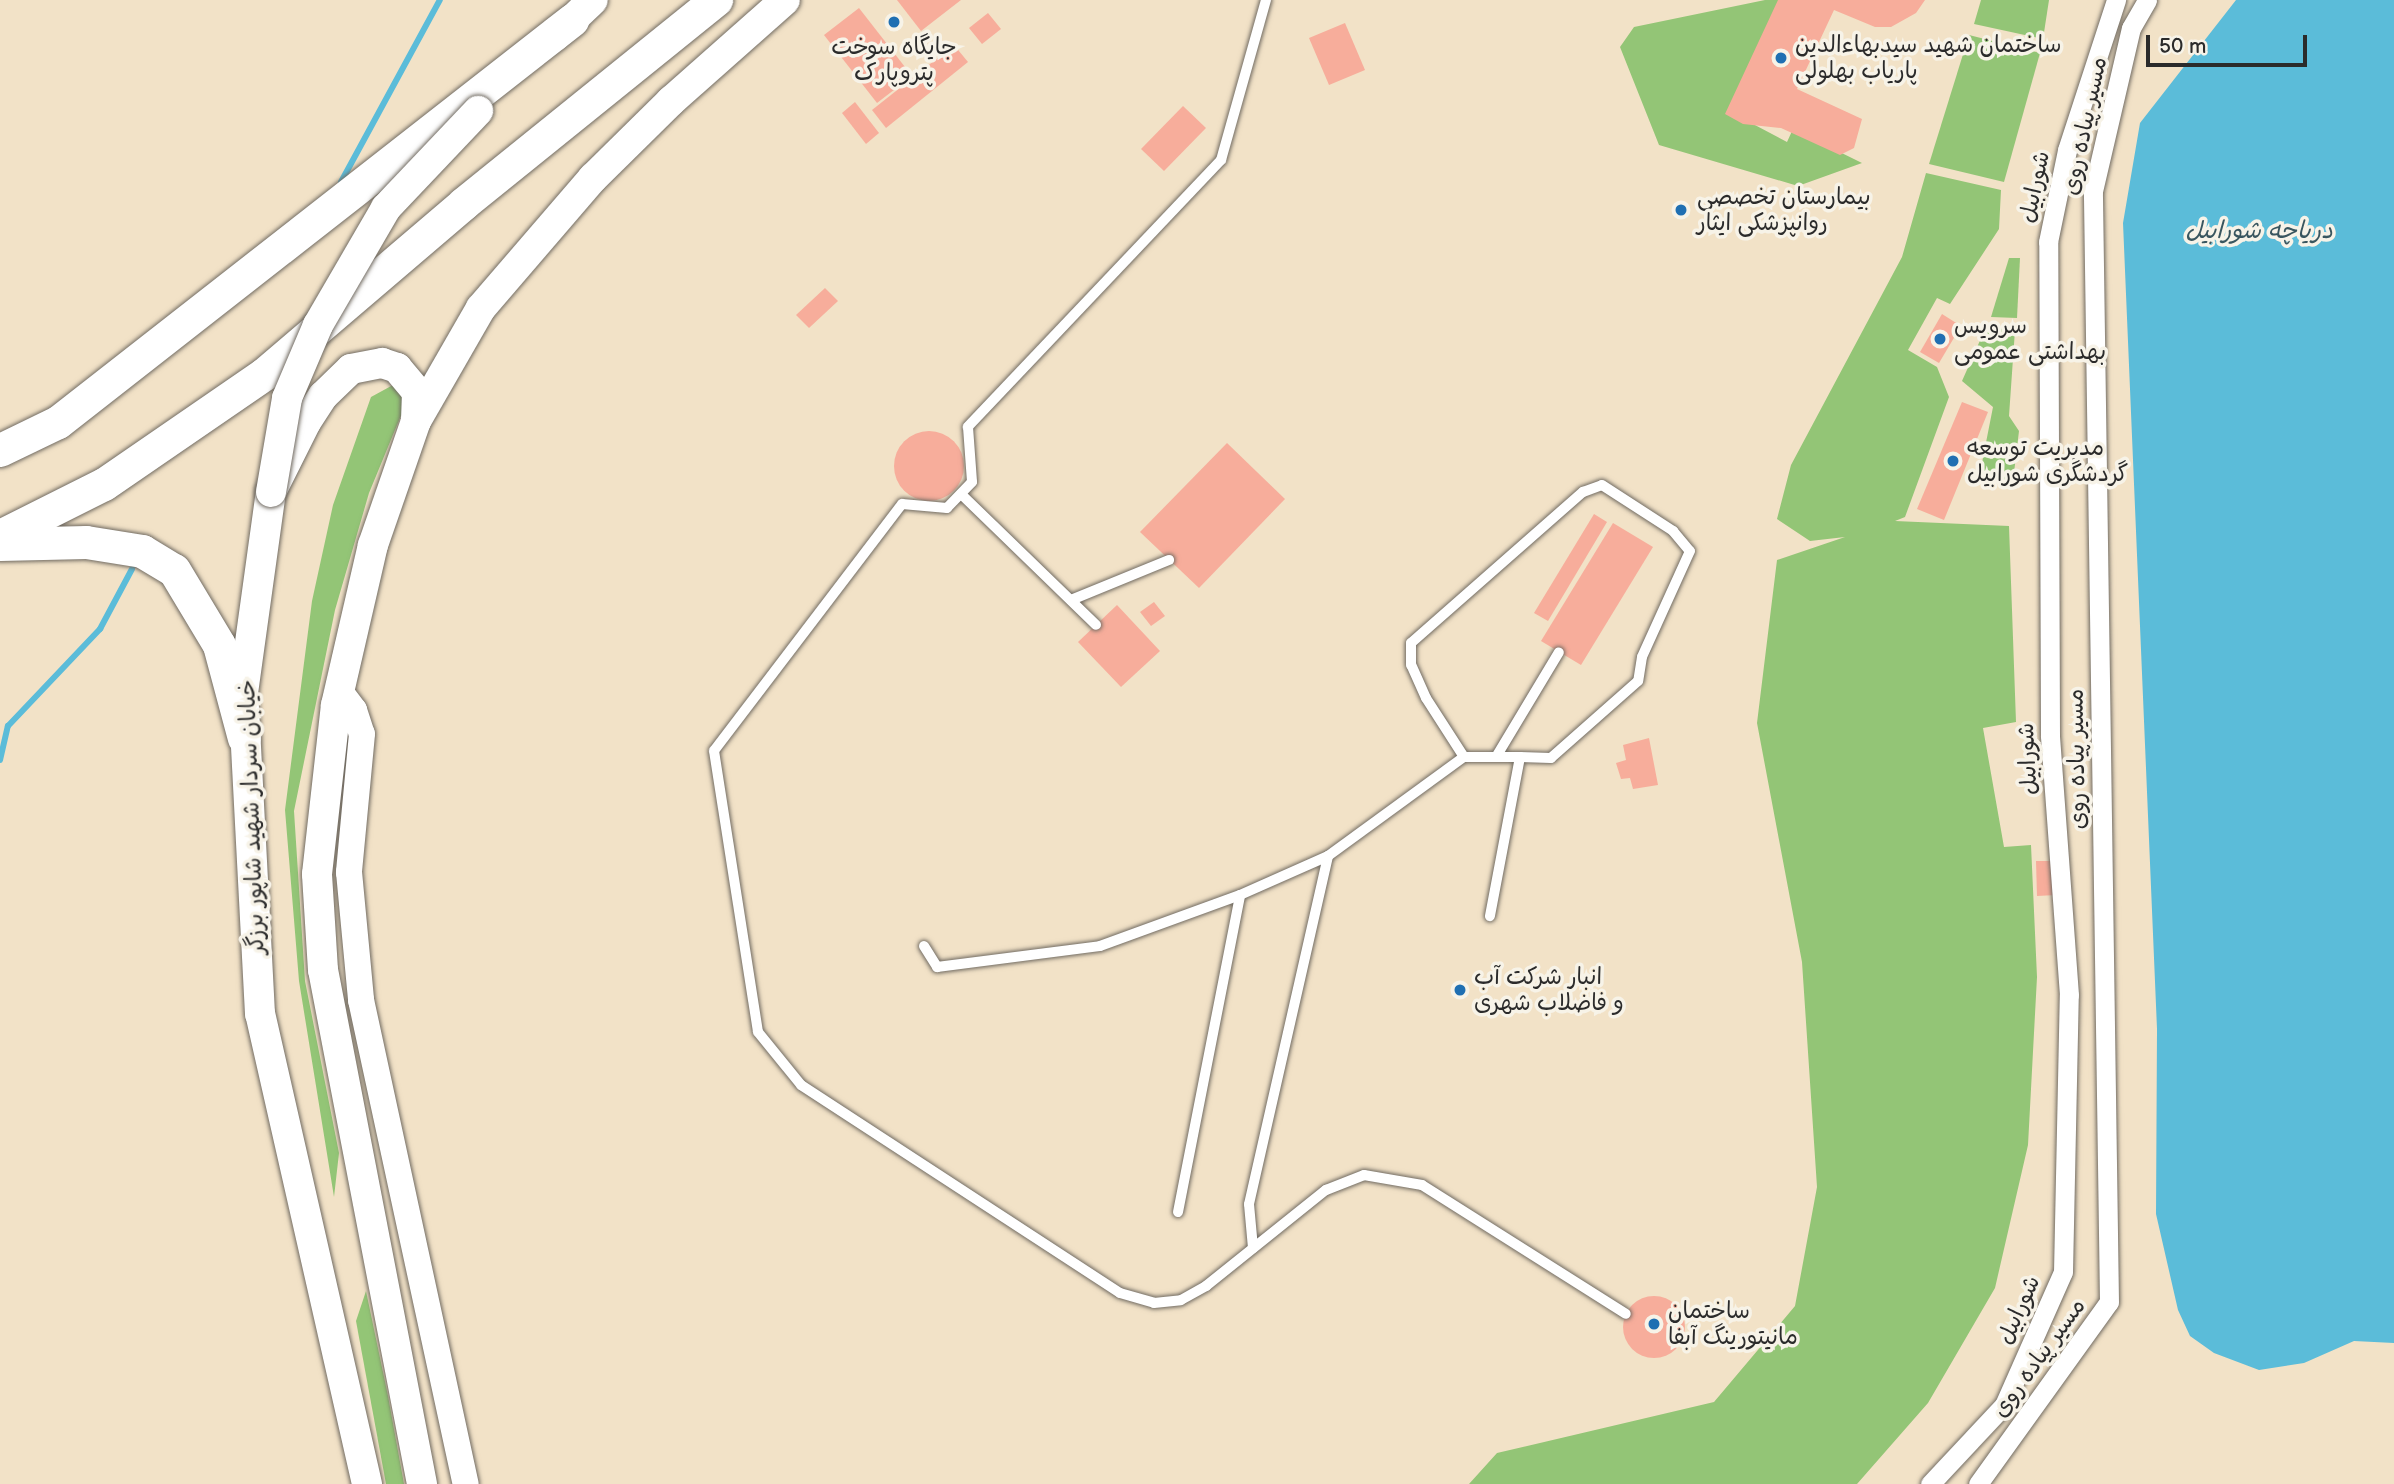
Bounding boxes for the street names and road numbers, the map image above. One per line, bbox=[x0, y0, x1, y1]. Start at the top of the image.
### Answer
street label: مسیر پیاده روی bbox=[2057, 54, 2113, 198]
street label: شورابیل bbox=[2014, 149, 2056, 225]
street label: خیابان سردار شهید شاپور برزگر bbox=[233, 679, 271, 955]
street label: مسیر پیاده روی bbox=[2062, 688, 2092, 830]
street label: شورابیل bbox=[2012, 722, 2044, 796]
street label: شورابیل bbox=[1992, 1271, 2046, 1349]
street label: مسیر پیاده روی bbox=[1987, 1293, 2091, 1423]

